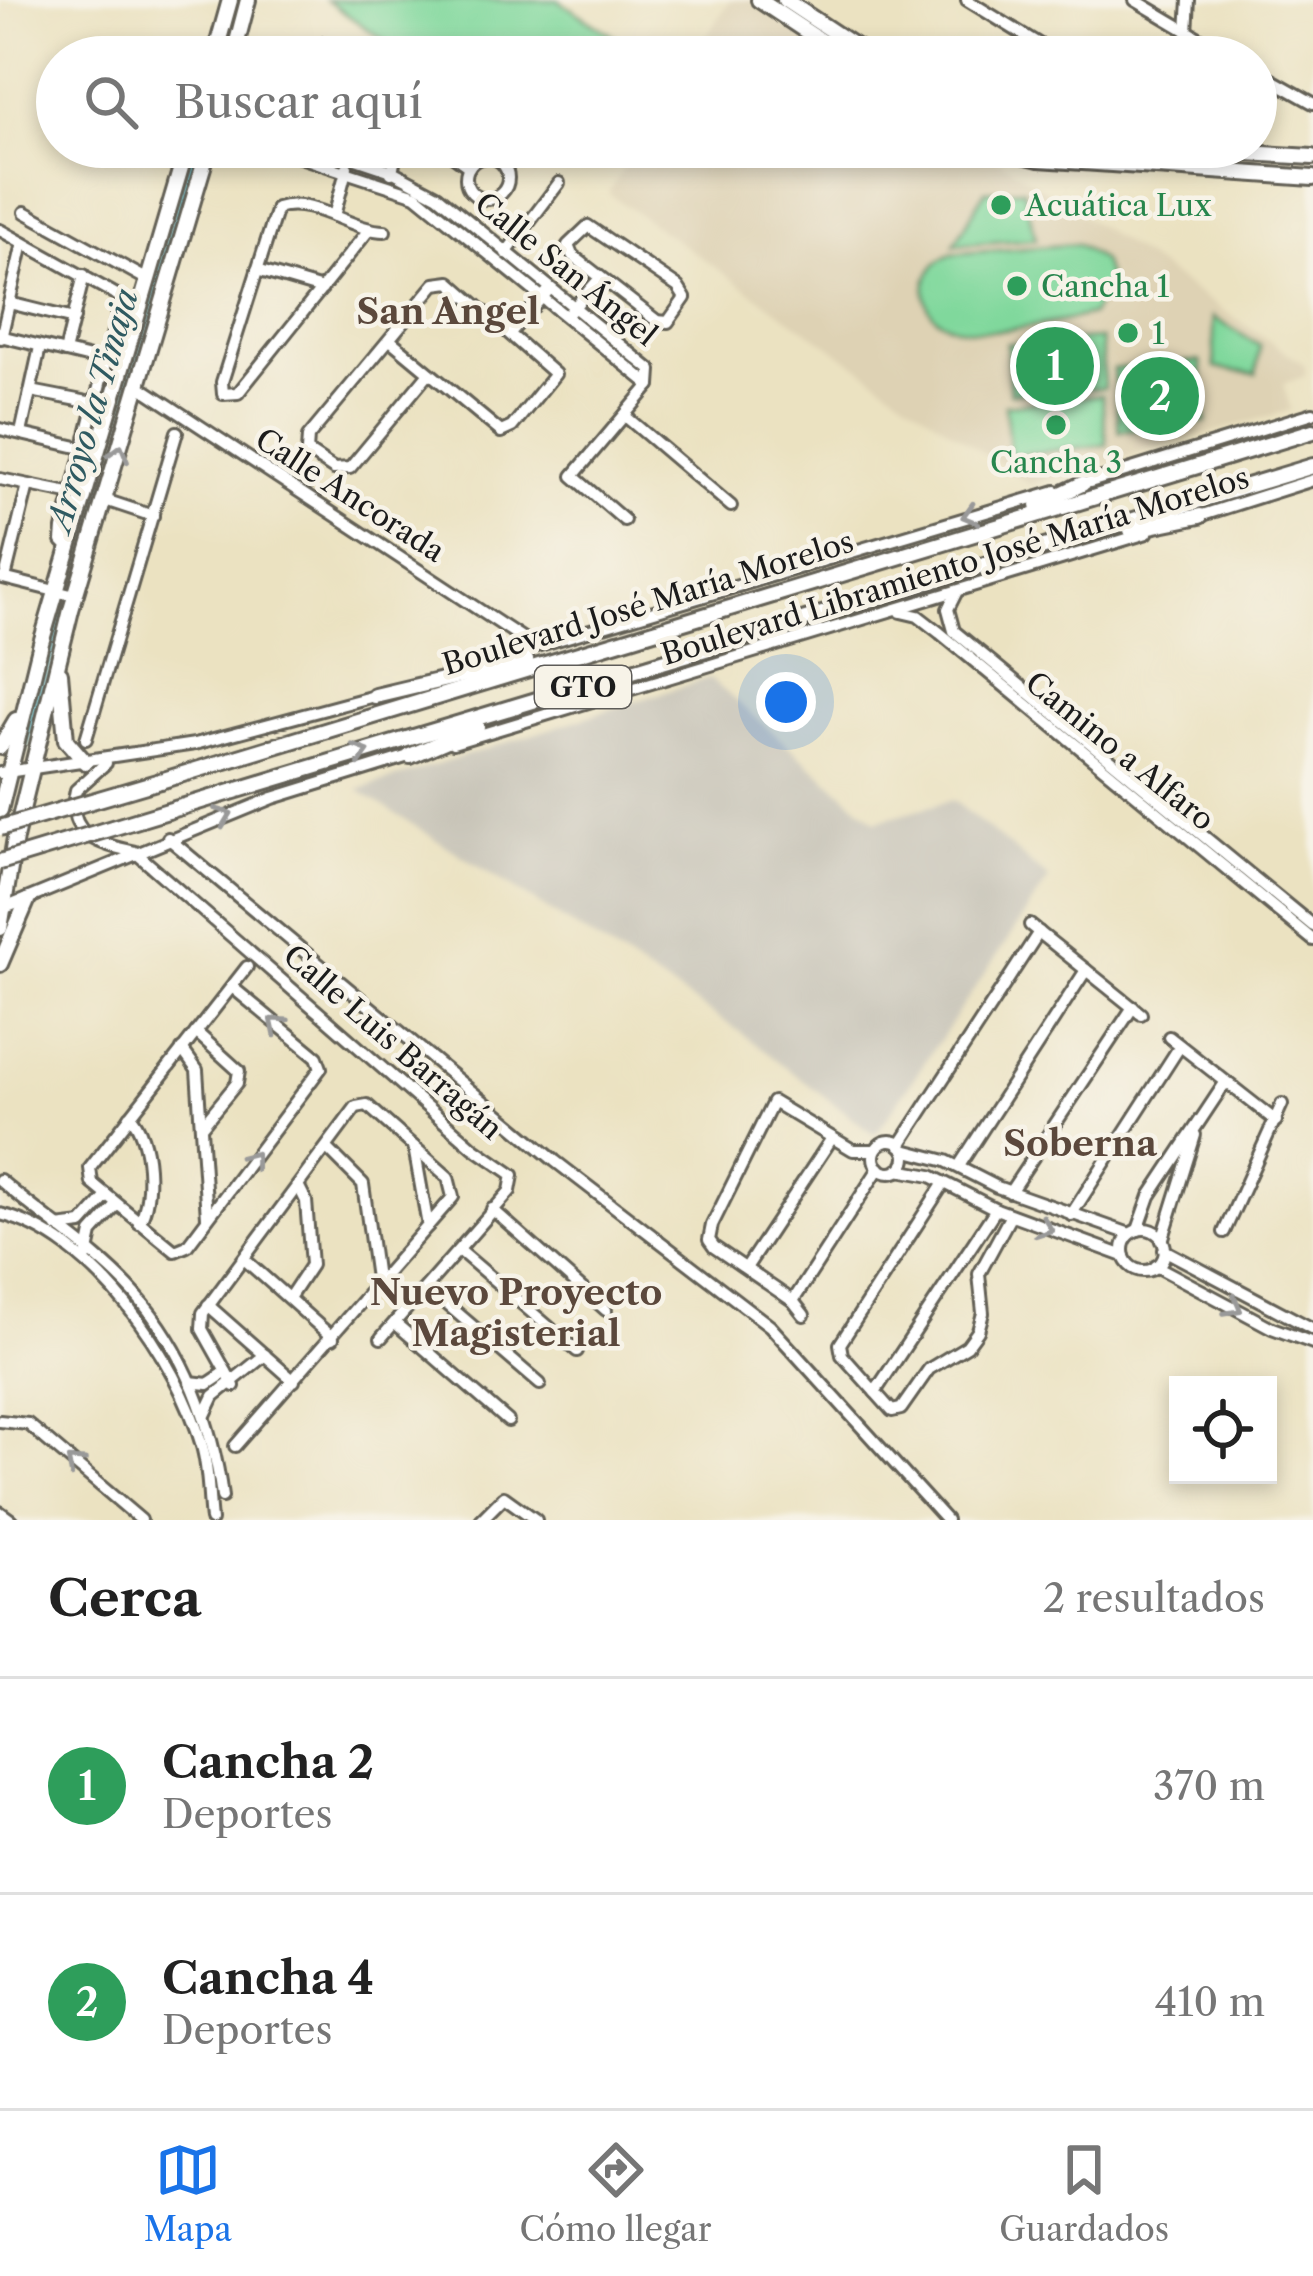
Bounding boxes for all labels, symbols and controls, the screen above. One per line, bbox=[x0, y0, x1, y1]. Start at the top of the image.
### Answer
search box bbox=[36, 36, 1277, 168]
icon: search bbox=[78, 69, 144, 135]
text: Buscar aquí bbox=[174, 74, 423, 130]
street label: Calle San Ángel bbox=[468, 184, 664, 354]
place label: Acuática Lux bbox=[1024, 187, 1212, 224]
marker: Acuática Lux bbox=[988, 192, 1014, 218]
place label: Cancha 1 bbox=[1041, 268, 1170, 305]
marker: Cancha 1 bbox=[1004, 273, 1030, 299]
water label: Arroyo la Tinaja bbox=[37, 284, 147, 541]
district label: San Angel bbox=[356, 289, 540, 333]
place label: 1 bbox=[1152, 315, 1165, 352]
marker: 1 bbox=[1115, 320, 1141, 346]
pin: 1 bbox=[1016, 321, 1094, 411]
pin: 2 bbox=[1121, 351, 1199, 441]
marker: Cancha 3 bbox=[1043, 412, 1069, 438]
street label: Calle Ancorada bbox=[249, 420, 452, 570]
one-way arrow bbox=[105, 443, 130, 464]
place label: Cancha 3 bbox=[990, 444, 1122, 481]
street label: Boulevard Libramiento José María Morelos bbox=[657, 459, 1253, 673]
one-way arrow bbox=[960, 501, 980, 526]
street label: Boulevard José María Morelos bbox=[438, 523, 858, 683]
street label: Camino a Alfaro bbox=[1018, 664, 1222, 838]
road number: GTO bbox=[535, 666, 631, 708]
your location bbox=[756, 672, 816, 732]
one-way arrow bbox=[350, 743, 371, 768]
one-way arrow bbox=[212, 806, 233, 831]
street label: Calle Luis Barragán bbox=[276, 937, 510, 1147]
one-way arrow bbox=[269, 1016, 291, 1038]
district label: Soberna bbox=[1003, 1121, 1158, 1165]
one-way arrow bbox=[238, 1151, 259, 1173]
one-way arrow bbox=[1034, 1213, 1055, 1238]
district label: Nuevo Proyecto Magisterial bbox=[370, 1270, 662, 1355]
one-way arrow bbox=[1221, 1293, 1242, 1316]
map controls bbox=[1169, 1376, 1277, 1484]
button: locate bbox=[1169, 1376, 1277, 1484]
one-way arrow bbox=[66, 1456, 88, 1478]
text: Cerca bbox=[48, 1567, 202, 1629]
text: 2 resultados bbox=[1043, 1574, 1265, 1622]
text: Cancha 2 bbox=[162, 1734, 374, 1790]
text: 1 bbox=[78, 1762, 96, 1810]
text: 370 m bbox=[1153, 1762, 1265, 1810]
text: Deportes bbox=[162, 1790, 332, 1838]
text: Cancha 4 bbox=[162, 1950, 374, 2006]
text: 2 bbox=[75, 1978, 99, 2026]
text: 410 m bbox=[1155, 1978, 1265, 2026]
text: Deportes bbox=[162, 2006, 332, 2054]
tab: Mapa bbox=[144, 2137, 232, 2250]
tab: Cómo llegar bbox=[520, 2137, 712, 2250]
tab: Guardados bbox=[999, 2137, 1169, 2250]

